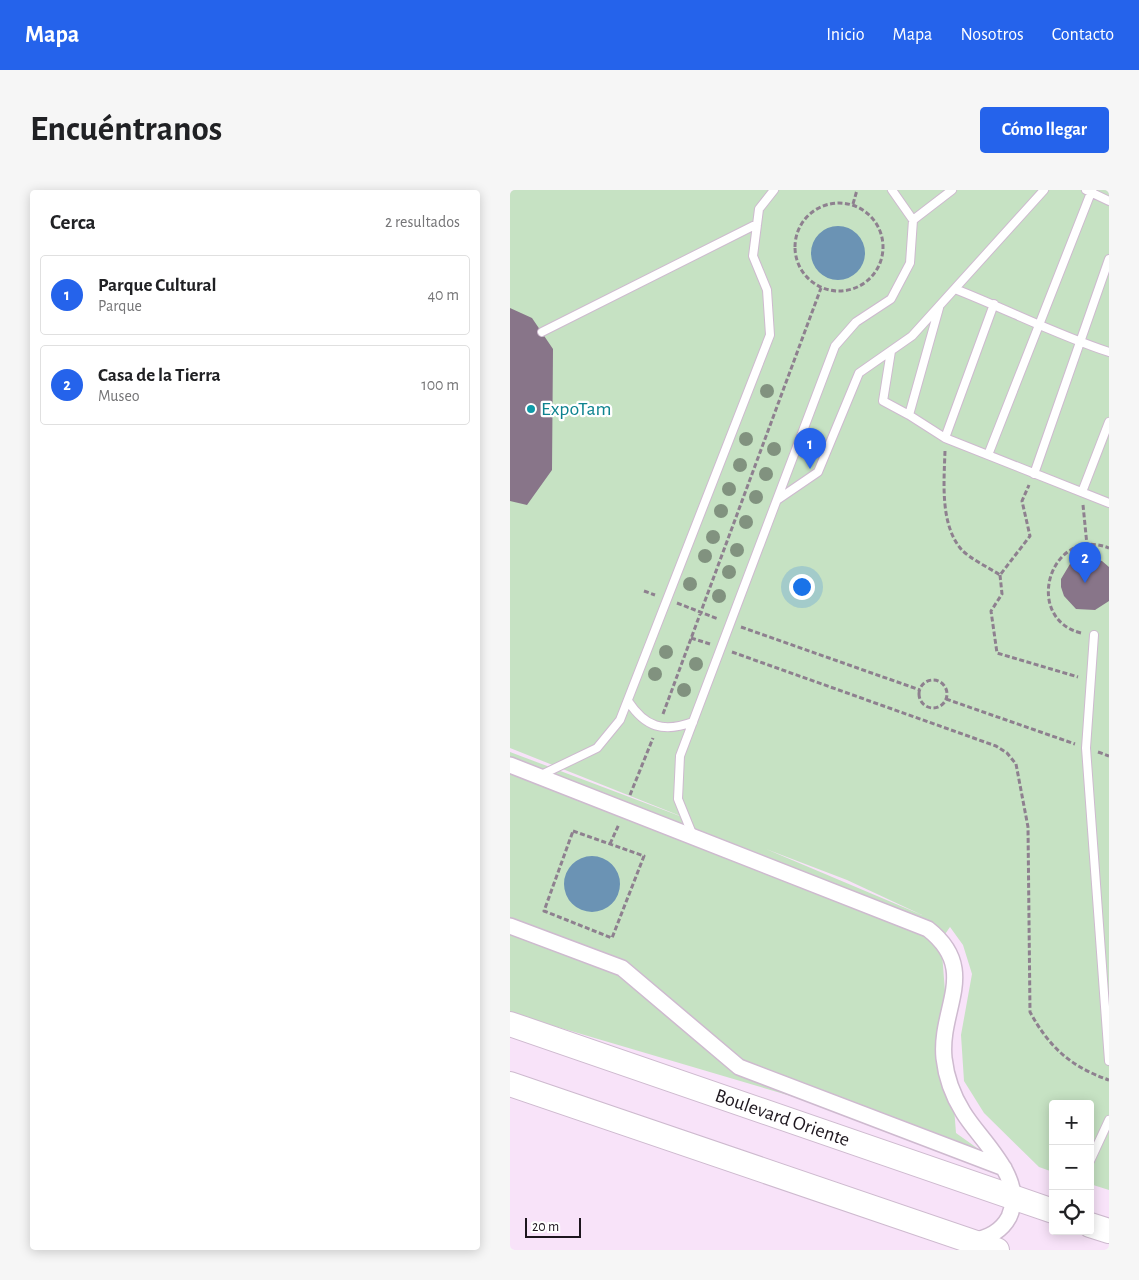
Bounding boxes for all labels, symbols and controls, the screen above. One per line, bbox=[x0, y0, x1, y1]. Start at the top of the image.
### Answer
text: Mapa bbox=[25, 23, 79, 47]
text: Inicio bbox=[826, 26, 865, 44]
text: Mapa bbox=[893, 26, 932, 44]
text: Nosotros bbox=[960, 26, 1024, 44]
text: Contacto bbox=[1052, 26, 1114, 44]
button: Cómo llegar bbox=[980, 107, 1109, 153]
text: Encuéntranos bbox=[30, 112, 222, 147]
text: Cerca bbox=[50, 212, 96, 233]
text: 2 resultados bbox=[385, 214, 460, 230]
text: Parque Cultural bbox=[98, 276, 217, 295]
text: 1 bbox=[64, 287, 70, 303]
text: 40 m bbox=[427, 287, 459, 303]
text: Parque bbox=[98, 298, 142, 314]
text: Casa de la Tierra bbox=[98, 366, 221, 385]
text: 2 bbox=[63, 377, 71, 393]
text: 100 m bbox=[421, 377, 459, 393]
text: Museo bbox=[98, 388, 140, 404]
place label: ExpoTam bbox=[541, 399, 612, 419]
marker: ExpoTam bbox=[525, 403, 537, 415]
pin: 1 bbox=[794, 428, 826, 469]
pin: 2 bbox=[1069, 542, 1101, 583]
your location bbox=[789, 574, 815, 600]
street label: Boulevard Oriente bbox=[712, 1085, 852, 1150]
map controls bbox=[1049, 1100, 1094, 1235]
button: + bbox=[1049, 1100, 1094, 1145]
button: − bbox=[1049, 1145, 1094, 1190]
button: locate bbox=[1049, 1190, 1094, 1235]
scale bar bbox=[525, 1215, 581, 1238]
text: 20 m bbox=[532, 1220, 559, 1234]

